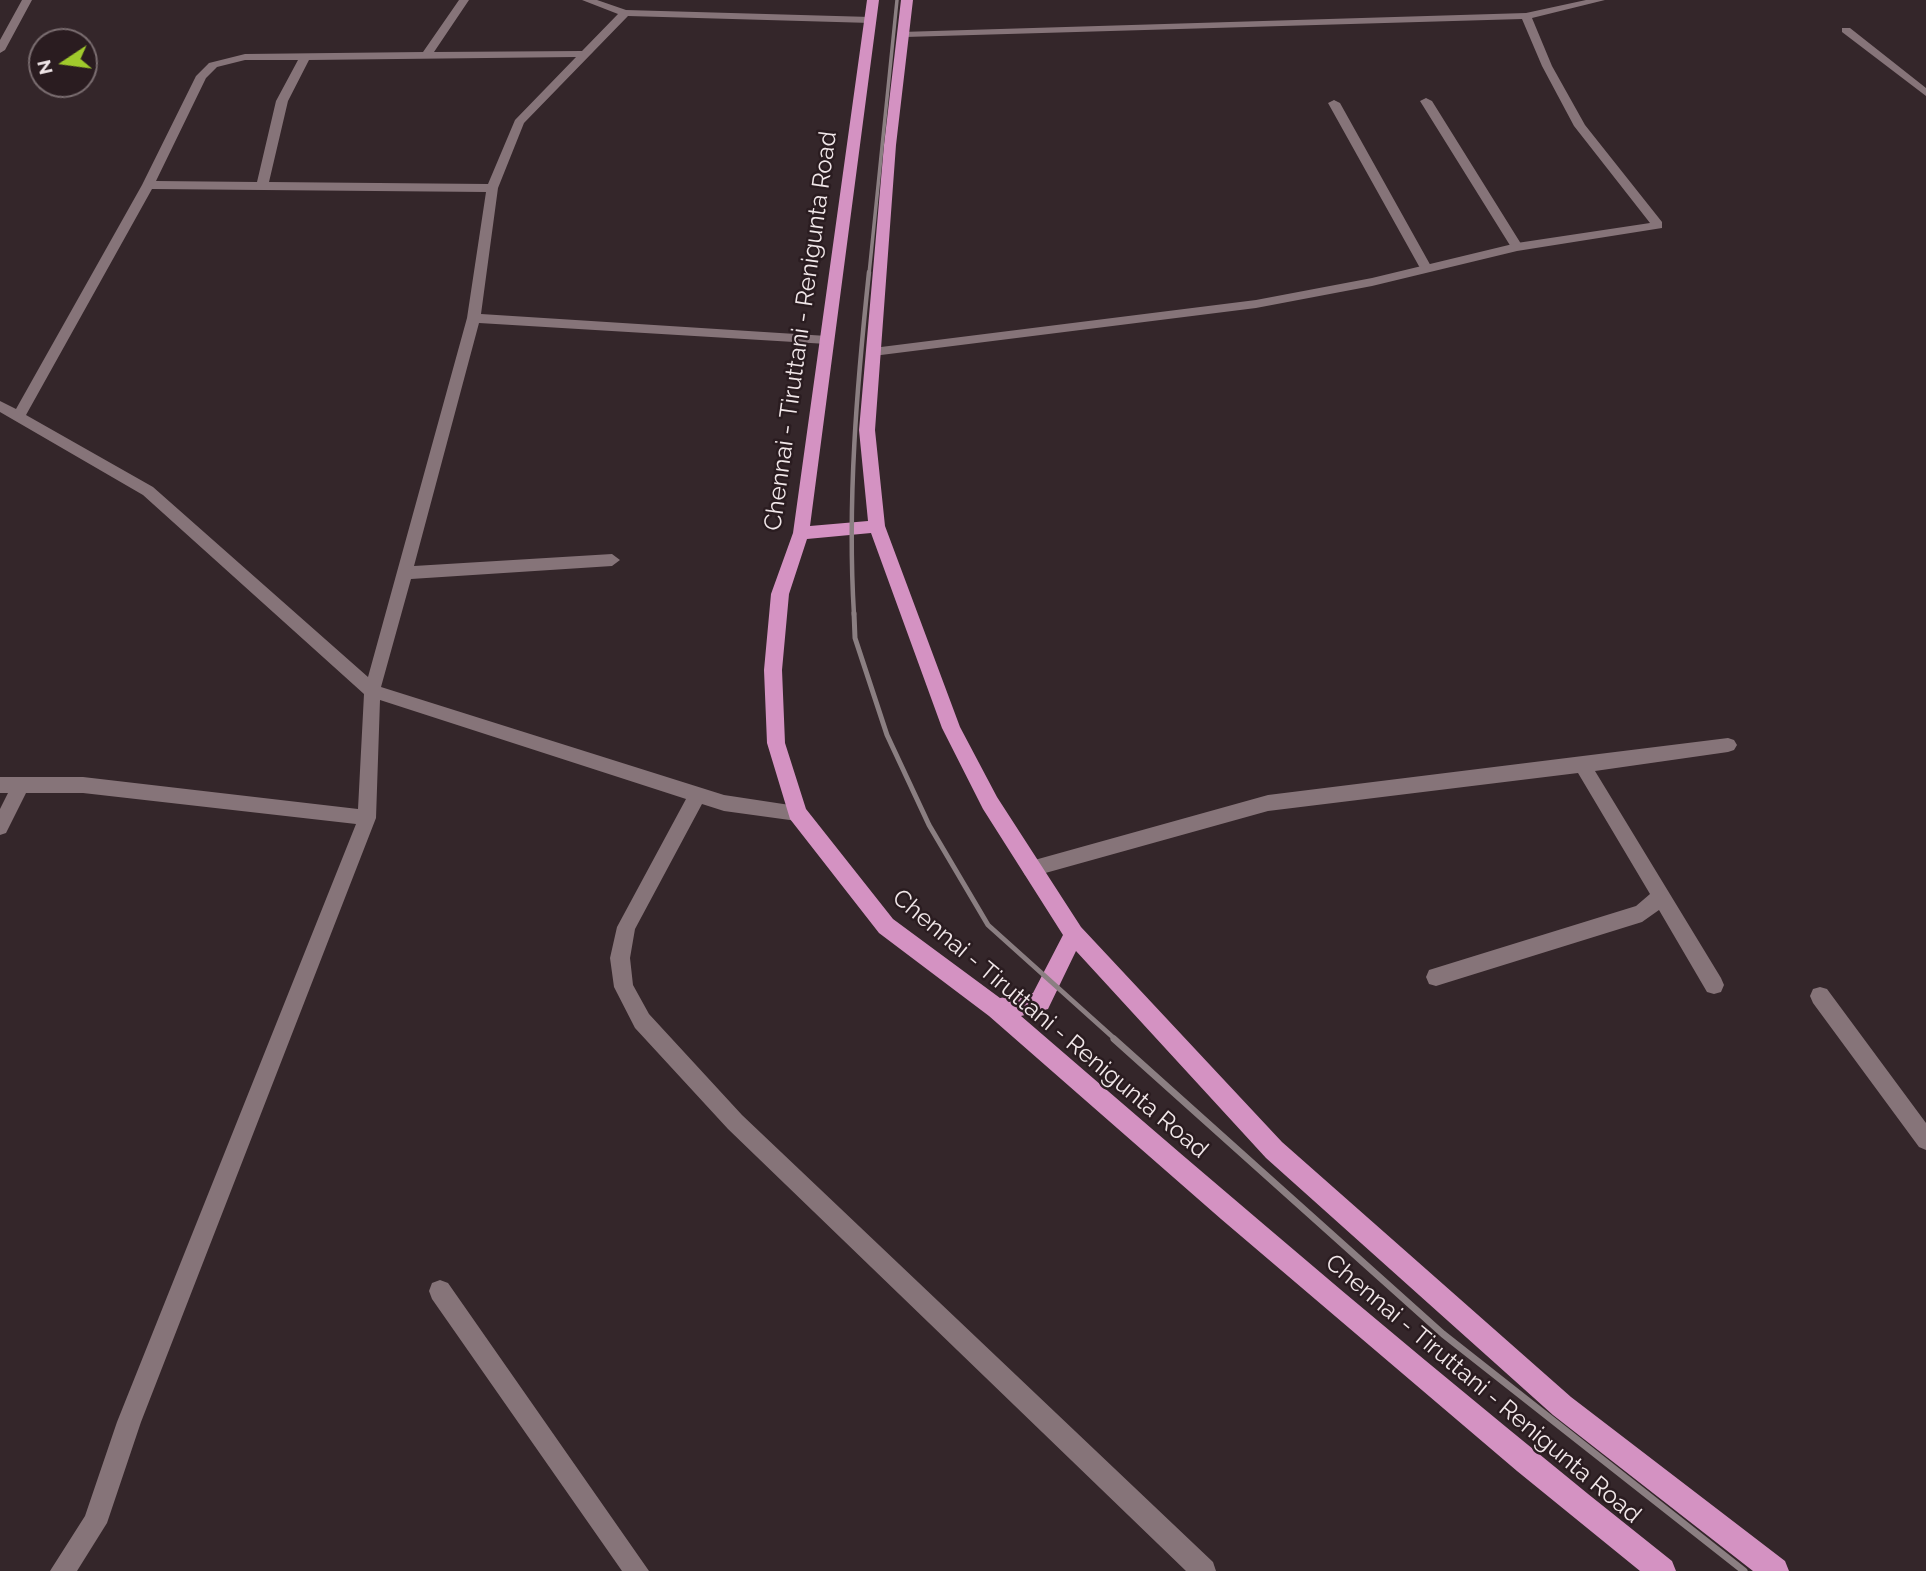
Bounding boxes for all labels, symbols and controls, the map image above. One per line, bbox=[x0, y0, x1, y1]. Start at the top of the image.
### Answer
north arrow bbox=[28, 28, 98, 98]
text: N bbox=[32, 58, 57, 77]
street label: Chennai - Tiruttani - Renigunta Road bbox=[759, 130, 843, 532]
street label: Chennai - Tiruttani - Renigunta Road bbox=[886, 883, 1214, 1165]
street label: Chennai - Tiruttani - Renigunta Road bbox=[1319, 1248, 1647, 1530]

